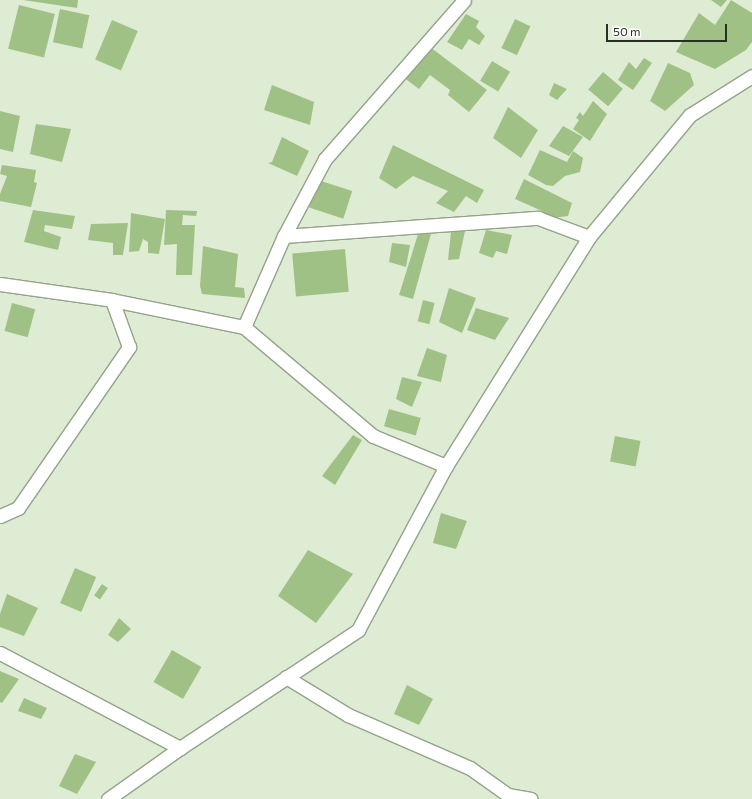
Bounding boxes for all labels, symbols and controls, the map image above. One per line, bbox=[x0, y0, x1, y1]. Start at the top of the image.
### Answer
scale bar bbox=[608, 16, 729, 42]
text: 50 m bbox=[613, 24, 641, 38]

